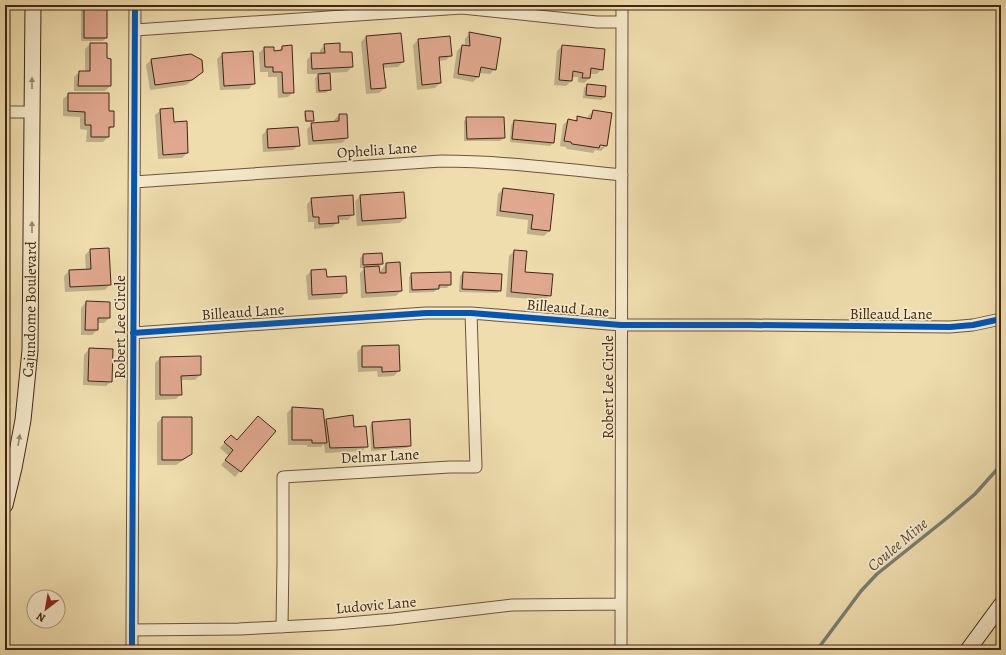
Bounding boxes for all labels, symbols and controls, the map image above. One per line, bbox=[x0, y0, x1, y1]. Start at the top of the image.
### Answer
one-way arrow bbox=[29, 76, 35, 89]
street label: Ophelia Lane bbox=[336, 137, 418, 163]
one-way arrow bbox=[29, 220, 35, 233]
street label: Cajundome Boulevard bbox=[17, 240, 41, 378]
street label: Robert Lee Circle bbox=[110, 275, 130, 379]
street label: Billeaud Lane bbox=[526, 294, 610, 322]
street label: Billeaud Lane bbox=[201, 299, 285, 325]
street label: Billeaud Lane bbox=[850, 304, 933, 324]
street label: Robert Lee Circle bbox=[598, 335, 618, 439]
one-way arrow bbox=[17, 434, 23, 446]
street label: Delmar Lane bbox=[340, 444, 420, 468]
water label: Coulee Mine bbox=[863, 513, 933, 577]
north arrow bbox=[26, 589, 66, 629]
street label: Ludovic Lane bbox=[335, 591, 417, 618]
text: N bbox=[34, 609, 48, 626]

